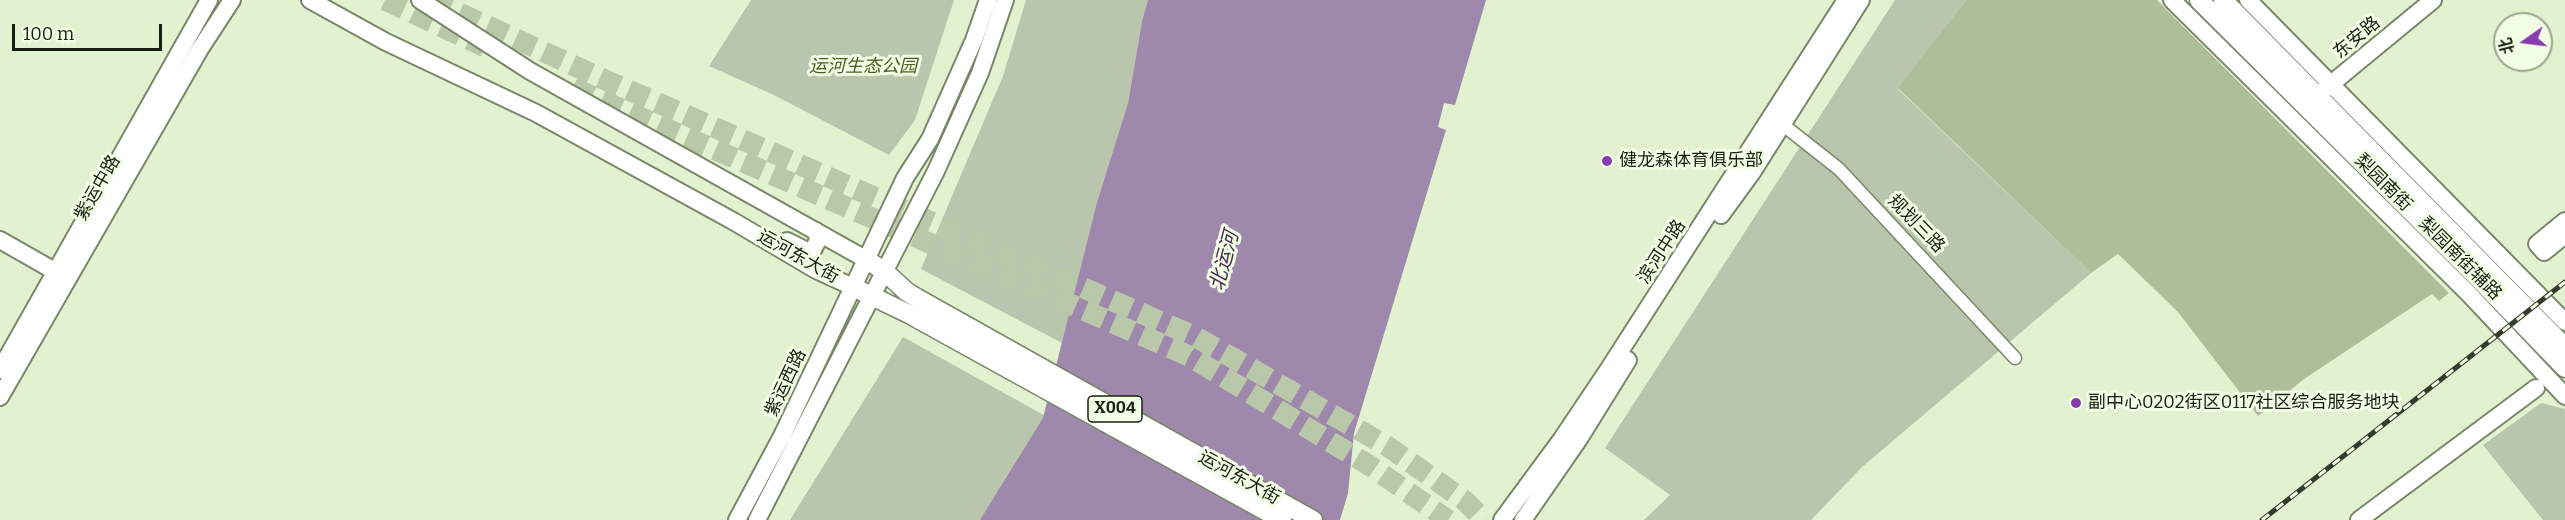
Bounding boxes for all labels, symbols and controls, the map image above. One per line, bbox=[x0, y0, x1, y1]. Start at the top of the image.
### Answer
scale bar bbox=[15, 12, 165, 50]
street label: 东安路 bbox=[2329, 12, 2385, 64]
north arrow bbox=[2493, 12, 2553, 72]
text: 100 m bbox=[23, 23, 74, 45]
text: 北 bbox=[2496, 36, 2518, 56]
park label: 运河生态公园 bbox=[809, 56, 917, 78]
place label: 健龙森体育俱乐部 bbox=[1619, 150, 1763, 172]
street label: 梨园南街 bbox=[2350, 150, 2416, 216]
street label: 紫运中路 bbox=[71, 151, 125, 225]
marker: 健龙森体育俱乐部 bbox=[1600, 154, 1614, 168]
street label: 规划三路 bbox=[1883, 191, 1949, 257]
street label: 梨园南街辅路 bbox=[2414, 213, 2506, 305]
street label: 滨河中路 bbox=[1633, 216, 1691, 288]
street label: 运河东大街 bbox=[753, 226, 843, 288]
water label: 北运河 bbox=[1206, 229, 1244, 293]
street label: 紫运西路 bbox=[761, 346, 811, 420]
place label: 副中心0202街区0117社区综合服务地块 bbox=[2088, 392, 2400, 414]
road number: X004 bbox=[1088, 396, 1142, 422]
marker: 副中心0202街区0117社区综合服务地块 bbox=[2069, 396, 2083, 410]
street label: 运河东大街 bbox=[1194, 447, 1284, 509]

